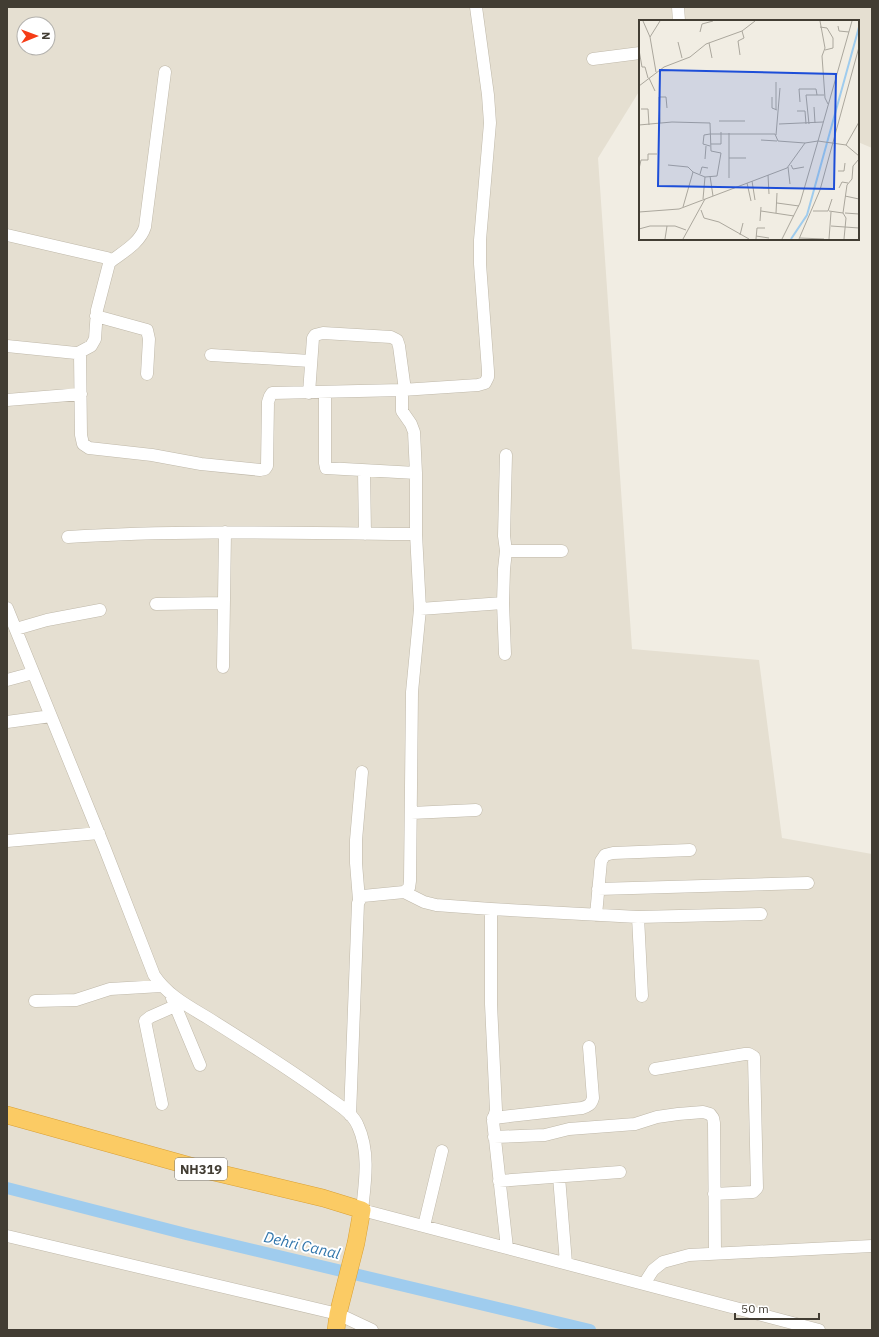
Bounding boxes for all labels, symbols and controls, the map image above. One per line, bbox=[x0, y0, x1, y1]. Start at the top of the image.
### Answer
north arrow bbox=[16, 16, 56, 56]
inset map bbox=[639, 20, 859, 240]
text: N bbox=[39, 32, 53, 40]
road number: NH319 bbox=[175, 1158, 227, 1180]
water label: Dehri Canal bbox=[262, 1227, 342, 1263]
scale bar bbox=[735, 1295, 819, 1321]
text: 50 m bbox=[741, 1301, 769, 1316]

